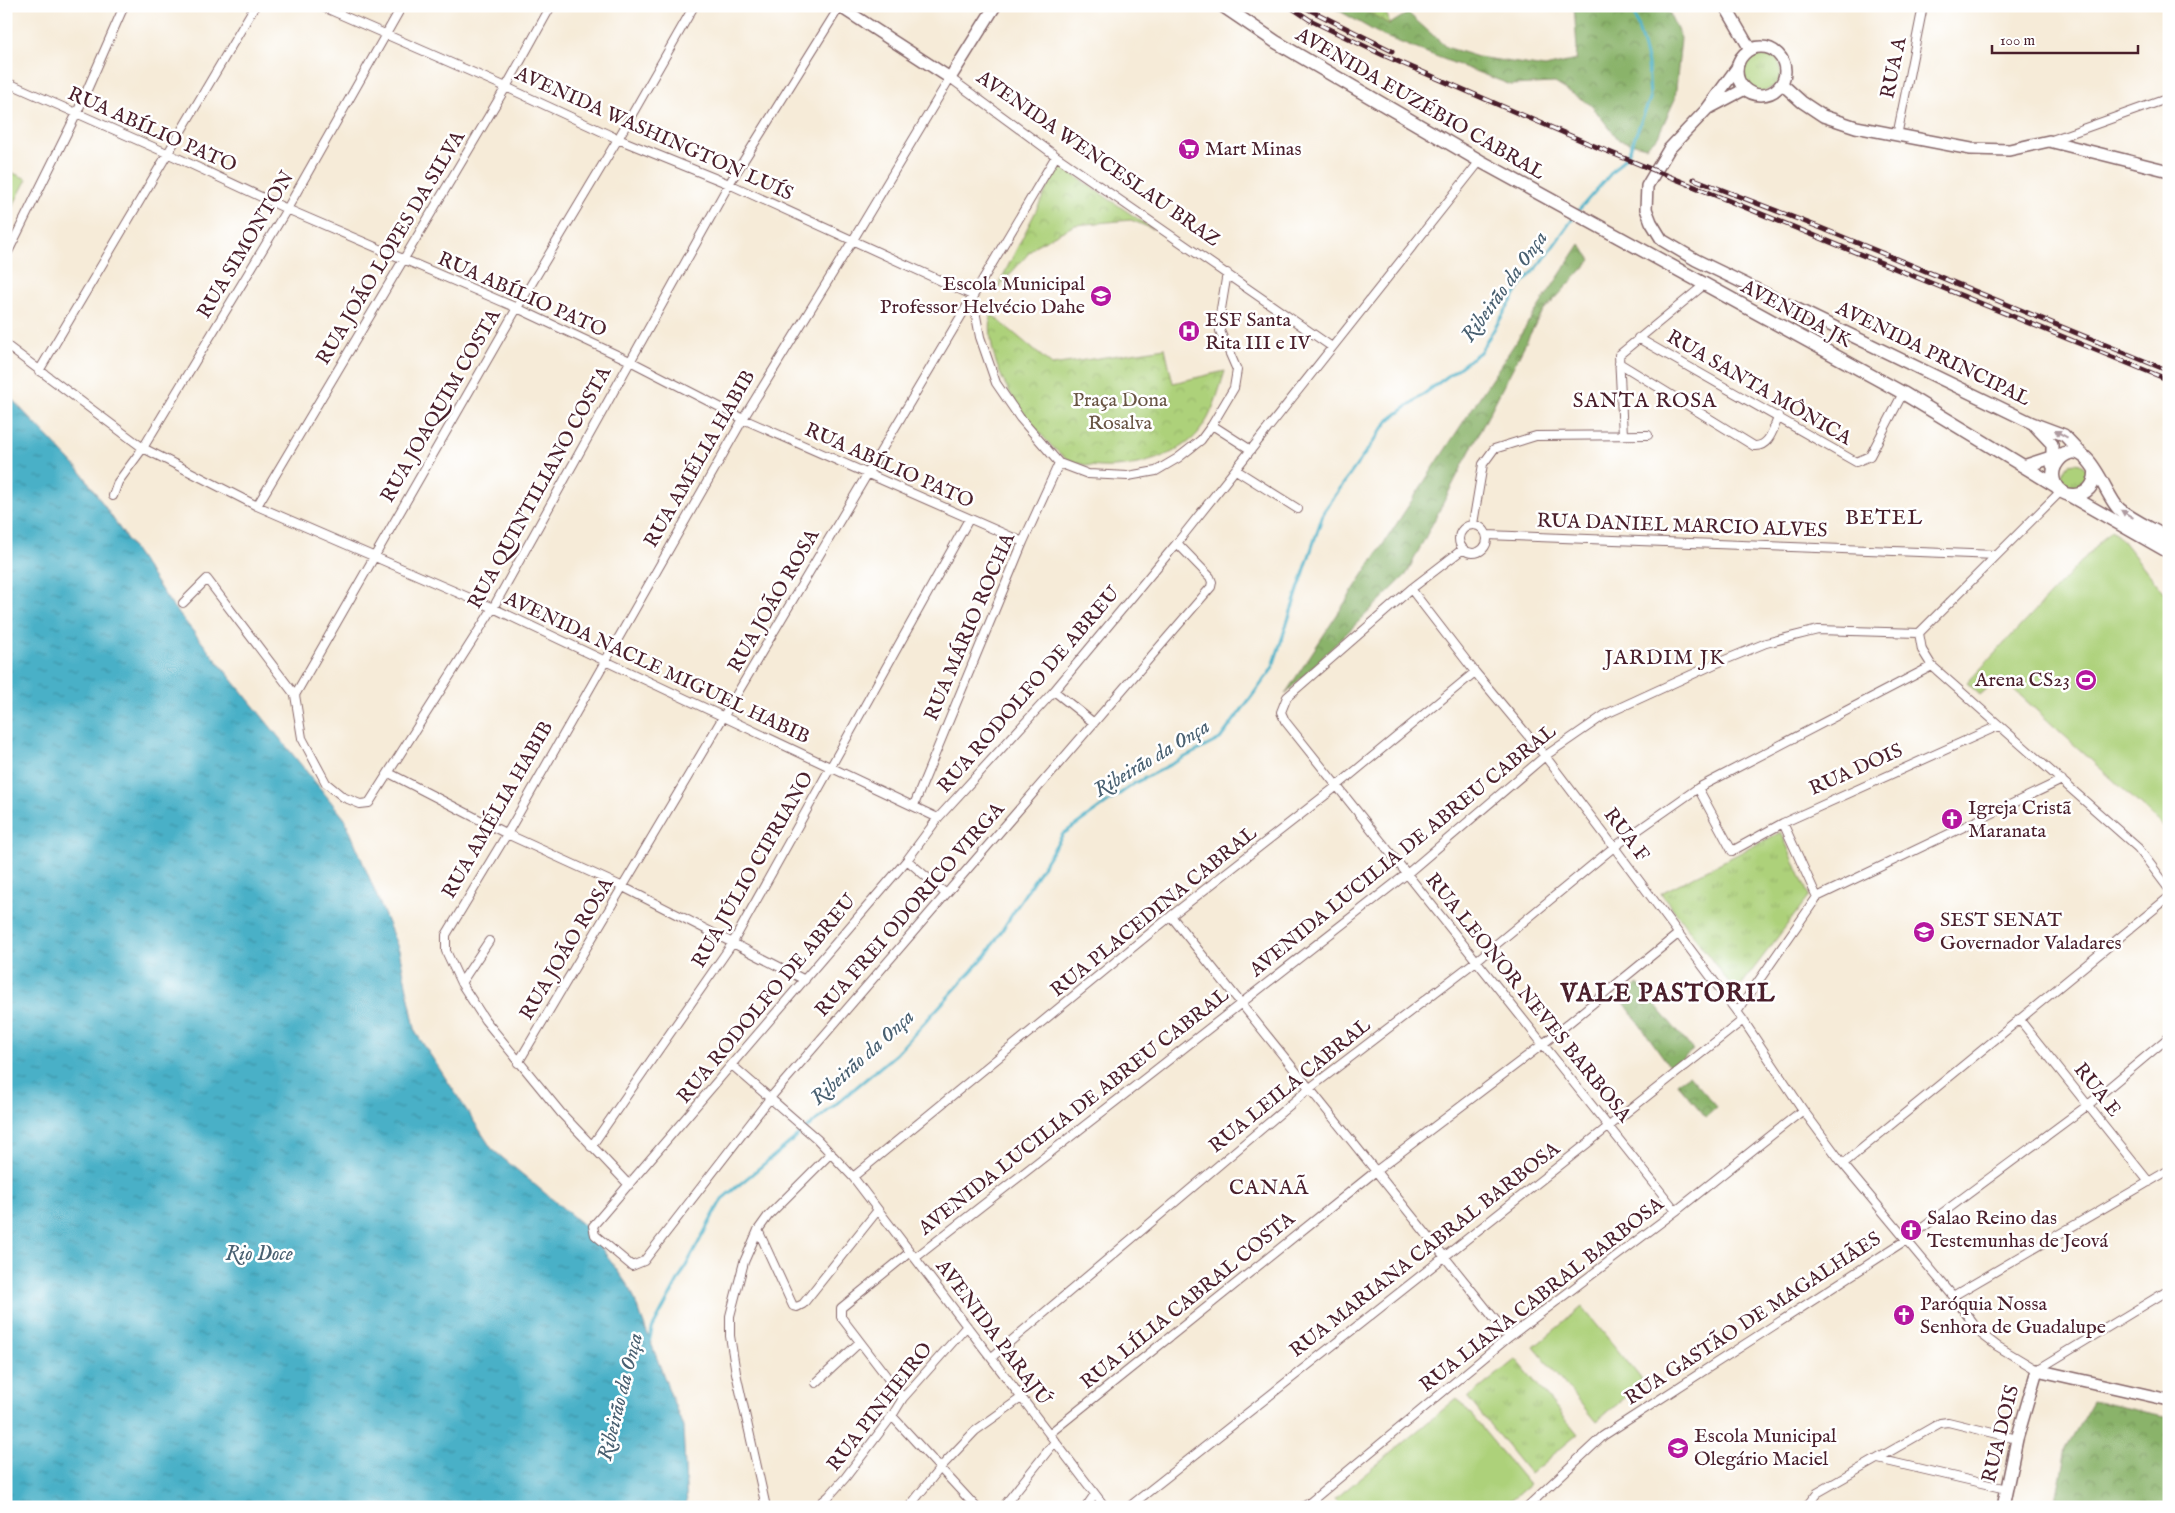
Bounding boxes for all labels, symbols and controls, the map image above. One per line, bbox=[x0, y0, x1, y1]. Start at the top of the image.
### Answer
street label: AVENIDA EUZÉBIO CABRAL bbox=[1290, 22, 1550, 186]
scale bar bbox=[1992, 22, 2139, 54]
text: 100 m bbox=[2000, 31, 2036, 50]
street label: RUA A bbox=[1875, 35, 1913, 101]
street label: AVENIDA WASHINGTON LUÍS bbox=[510, 61, 797, 207]
street label: AVENIDA WENCESLAU BRAZ bbox=[971, 65, 1225, 253]
street label: RUA ABÍLIO PATO bbox=[64, 81, 240, 179]
street label: RUA JOÃO LOPES DA SILVA bbox=[311, 126, 471, 370]
supermarket icon: Mart Minas bbox=[1177, 137, 1201, 161]
place label: Mart Minas bbox=[1205, 137, 1302, 162]
street label: RUA SIMONTON bbox=[192, 167, 300, 323]
water label: Ribeirão da Onça bbox=[1456, 226, 1554, 348]
street label: RUA ABÍLIO PATO bbox=[434, 246, 610, 344]
place label: Escola Municipal Professor Helvécio Dahe bbox=[880, 272, 1086, 320]
street label: AVENIDA JK bbox=[1736, 274, 1856, 354]
school or university icon: Escola Municipal Professor Helvécio Dahe bbox=[1089, 284, 1113, 308]
street label: AVENIDA PRINCIPAL bbox=[1831, 296, 2035, 412]
street label: RUA JOAQUIM COSTA bbox=[375, 304, 507, 507]
place label: ESF Santa Rita III e IV bbox=[1205, 308, 1312, 356]
hospital icon: ESF Santa Rita III e IV bbox=[1177, 319, 1201, 343]
street label: RUA SANTA MÔNICA bbox=[1662, 325, 1856, 451]
street label: RUA QUINTILIANO COSTA bbox=[463, 362, 617, 614]
street label: RUA AMÉLIA HABIB bbox=[639, 366, 761, 552]
park label: Praça Dona Rosalva bbox=[1072, 388, 1168, 436]
district label: SANTA ROSA bbox=[1573, 388, 1717, 415]
street label: RUA ABÍLIO PATO bbox=[801, 417, 977, 515]
one-way arrow bbox=[2054, 430, 2068, 438]
district label: BETEL bbox=[1845, 505, 1923, 532]
street label: RUA DANIEL MARCIO ALVES bbox=[1536, 508, 1828, 544]
one-way arrow bbox=[2120, 509, 2134, 518]
street label: RUA JOÃO ROSA bbox=[723, 524, 826, 677]
street label: RUA MÁRIO ROCHA bbox=[919, 529, 1021, 725]
street label: RUA RODOLFO DE ABREU bbox=[932, 581, 1126, 799]
street label: AVENIDA NACLE MIGUEL HABIB bbox=[500, 586, 814, 750]
district label: JARDIM JK bbox=[1603, 645, 1725, 672]
place label: Arena CS23 bbox=[1974, 668, 2070, 693]
sports icon: Arena CS23 bbox=[2074, 668, 2098, 692]
water label: Ribeirão da Onça bbox=[1089, 714, 1215, 804]
street label: RUA AMÉLIA HABIB bbox=[437, 717, 559, 903]
street label: AVENIDA LUCILIA DE ABREU CABRAL bbox=[1244, 719, 1562, 983]
street label: RUA DOIS bbox=[1805, 738, 1907, 802]
street label: RUA JÚLIO CIPRIANO bbox=[687, 767, 819, 973]
place label: Igreja Cristã Maranata bbox=[1968, 796, 2072, 844]
street label: RUA FREI ODORICO VIRGA bbox=[810, 797, 1010, 1022]
street label: RUA F bbox=[1598, 803, 1655, 867]
church icon: Igreja Cristã Maranata bbox=[1940, 807, 1964, 831]
street label: RUA PLACEDINA CABRAL bbox=[1046, 820, 1263, 1003]
street label: RUA LEONOR NEVES BARBOSA bbox=[1420, 868, 1637, 1128]
street label: RUA JOÃO ROSA bbox=[515, 873, 620, 1025]
street label: RUA RODOLFO DE ABREU bbox=[672, 888, 863, 1109]
place label: SEST SENAT Governador Valadares bbox=[1940, 908, 2122, 956]
school or university icon: SEST SENAT Governador Valadares bbox=[1912, 920, 1936, 944]
district label: VALE PASTORIL bbox=[1559, 978, 1776, 1010]
street label: AVENIDA LUCILIA DE ABREU CABRAL bbox=[913, 982, 1235, 1242]
water label: Ribeirão da Onça bbox=[805, 1004, 921, 1112]
street label: RUA LEILA CABRAL bbox=[1204, 1013, 1376, 1159]
street label: RUA E bbox=[2068, 1058, 2126, 1122]
street label: RUA MARIANA CABRAL BARBOSA bbox=[1285, 1136, 1566, 1363]
district label: CANAÃ bbox=[1229, 1174, 1309, 1202]
street label: RUA LIANA CABRAL BARBOSA bbox=[1415, 1192, 1669, 1398]
street label: RUA LÍLIA CABRAL COSTA bbox=[1076, 1206, 1301, 1395]
place label: Salao Reino das Testemunhas de Jeová bbox=[1927, 1206, 2109, 1254]
church icon: Salao Reino das Testemunhas de Jeová bbox=[1899, 1218, 1923, 1242]
street label: RUA GASTÃO DE MAGALHÃES bbox=[1620, 1227, 1886, 1411]
water label: Rio Doce bbox=[225, 1241, 293, 1268]
street label: AVENIDA PARAJÚ bbox=[929, 1254, 1057, 1412]
place label: Paróquia Nossa Senhora de Guadalupe bbox=[1920, 1292, 2106, 1340]
church icon: Paróquia Nossa Senhora de Guadalupe bbox=[1892, 1303, 1916, 1327]
water label: Ribeirão da Onça bbox=[592, 1330, 650, 1464]
street label: RUA PINHEIRO bbox=[822, 1337, 938, 1477]
street label: RUA DOIS bbox=[1977, 1383, 2025, 1485]
place label: Escola Municipal Olegário Maciel bbox=[1694, 1424, 1837, 1472]
school or university icon: Escola Municipal Olegário Maciel bbox=[1666, 1436, 1690, 1460]

